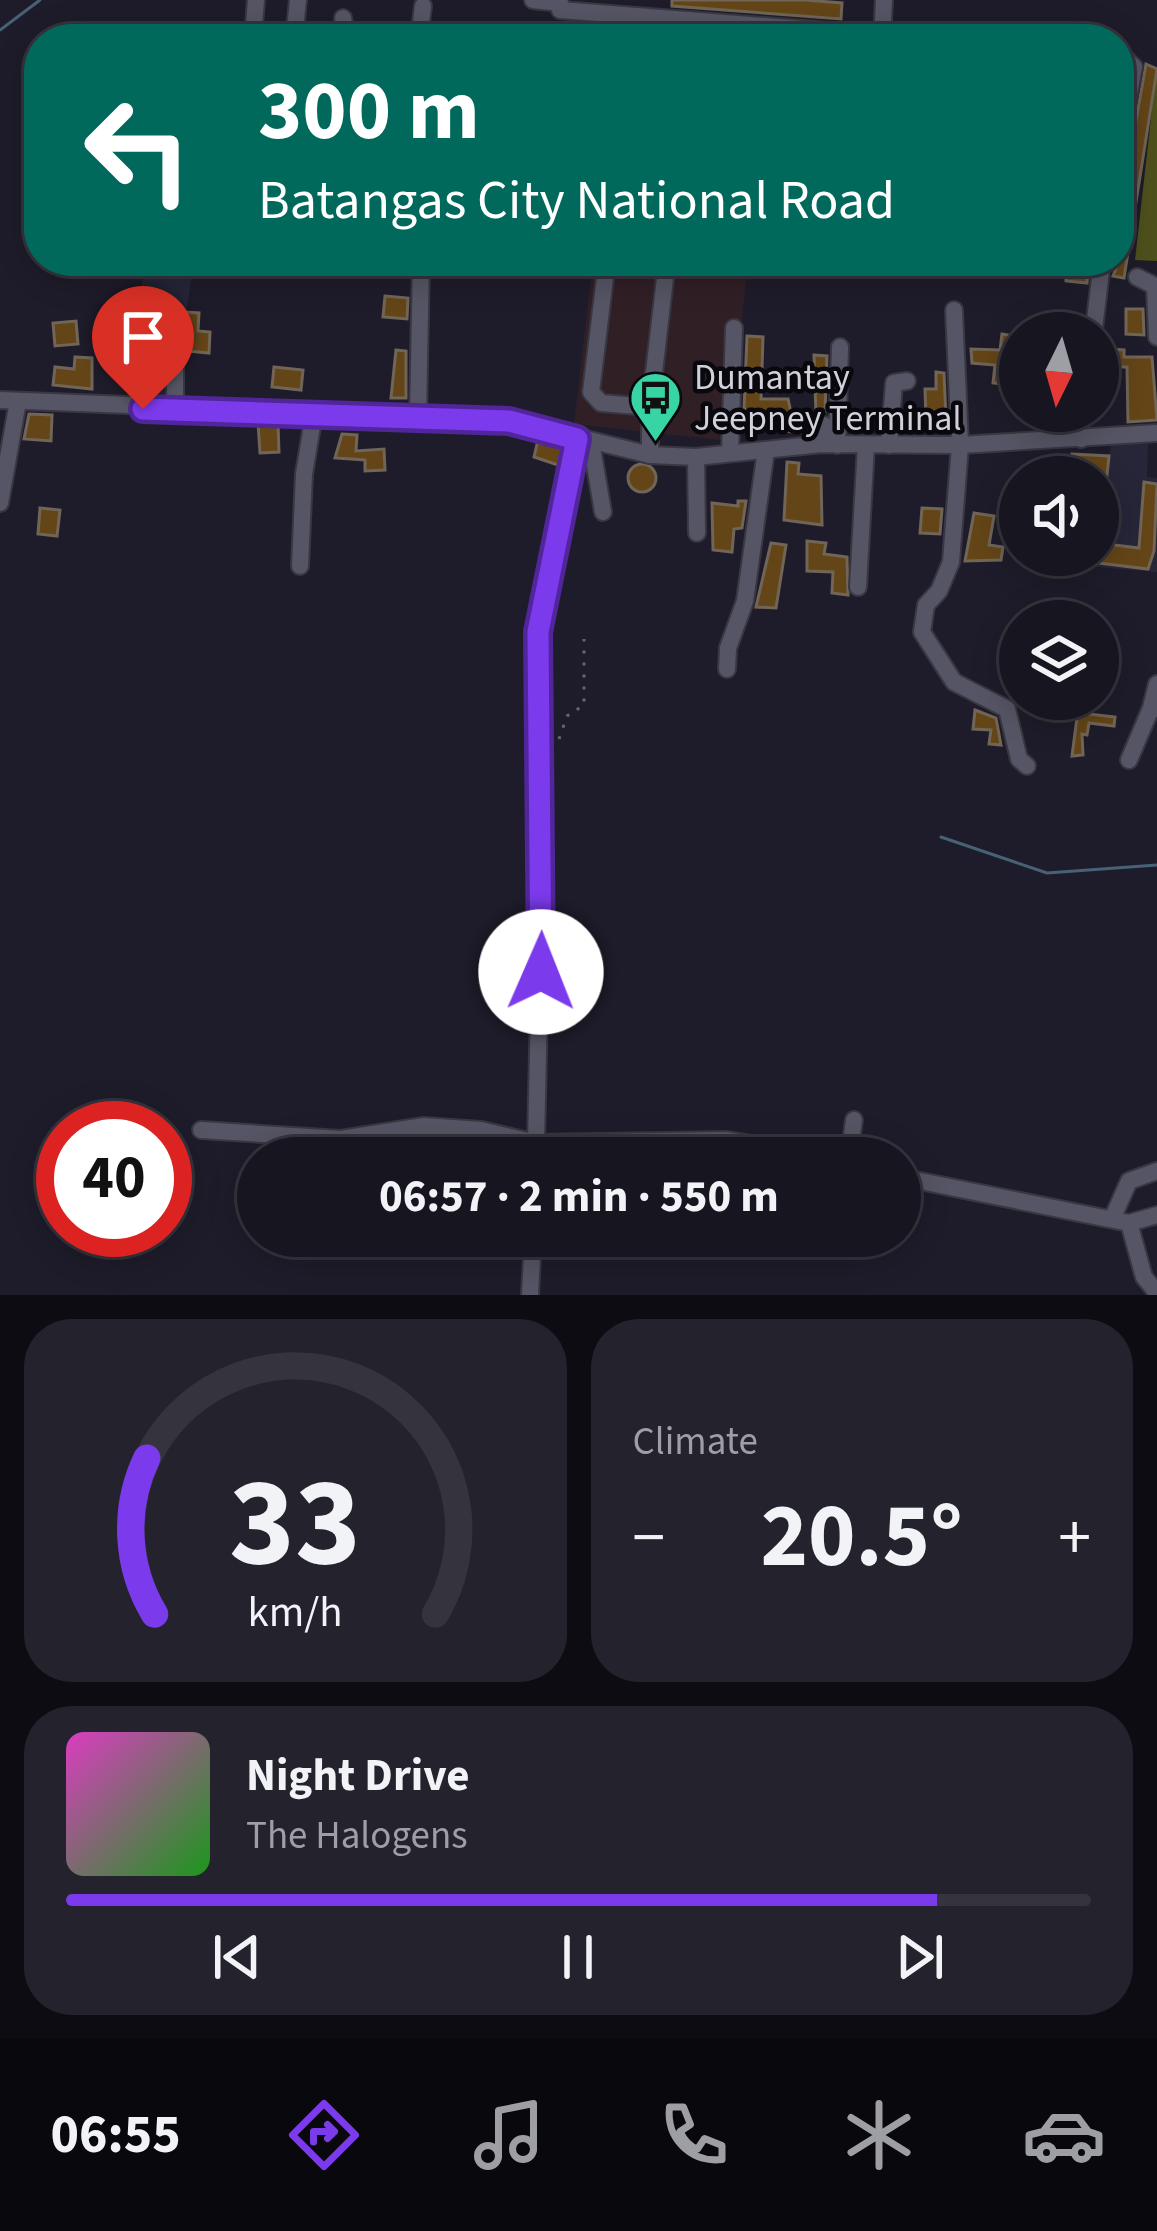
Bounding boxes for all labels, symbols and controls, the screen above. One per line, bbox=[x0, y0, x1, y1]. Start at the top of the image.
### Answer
text: 300 m bbox=[258, 52, 480, 172]
icon: left bbox=[60, 72, 216, 228]
text: Batangas City National Road bbox=[258, 163, 895, 240]
pin bbox=[92, 286, 194, 409]
icon: arrive bbox=[110, 304, 176, 370]
north arrow bbox=[999, 312, 1119, 432]
map controls bbox=[999, 312, 1119, 720]
place label: Dumantay Jeepney Terminal bbox=[694, 352, 962, 444]
bus stop icon: Dumantay Jeepney Terminal bbox=[627, 370, 683, 444]
button: sound bbox=[999, 456, 1119, 576]
button: layers bbox=[999, 600, 1119, 720]
position arrow bbox=[478, 909, 604, 1035]
speed limit sign: 40 bbox=[36, 1101, 192, 1257]
text: 06:57 · 2 min · 550 m bbox=[379, 1165, 779, 1229]
text: Climate bbox=[633, 1414, 758, 1470]
text: 33 bbox=[229, 1435, 361, 1613]
text: 20.5° bbox=[761, 1473, 963, 1601]
text: − bbox=[633, 1491, 665, 1585]
text: + bbox=[1058, 1491, 1091, 1585]
text: km/h bbox=[248, 1581, 343, 1642]
text: Night Drive bbox=[246, 1744, 470, 1808]
text: The Halogens bbox=[246, 1808, 468, 1864]
icon: previous bbox=[204, 1924, 270, 1990]
icon: pause bbox=[545, 1924, 611, 1990]
icon: next bbox=[887, 1924, 953, 1990]
icon: directions bbox=[282, 2093, 366, 2177]
icon: music bbox=[467, 2093, 551, 2177]
icon: phone bbox=[652, 2093, 736, 2177]
icon: climate bbox=[837, 2093, 921, 2177]
icon: car bbox=[1022, 2093, 1106, 2177]
text: 06:55 bbox=[51, 2097, 181, 2174]

